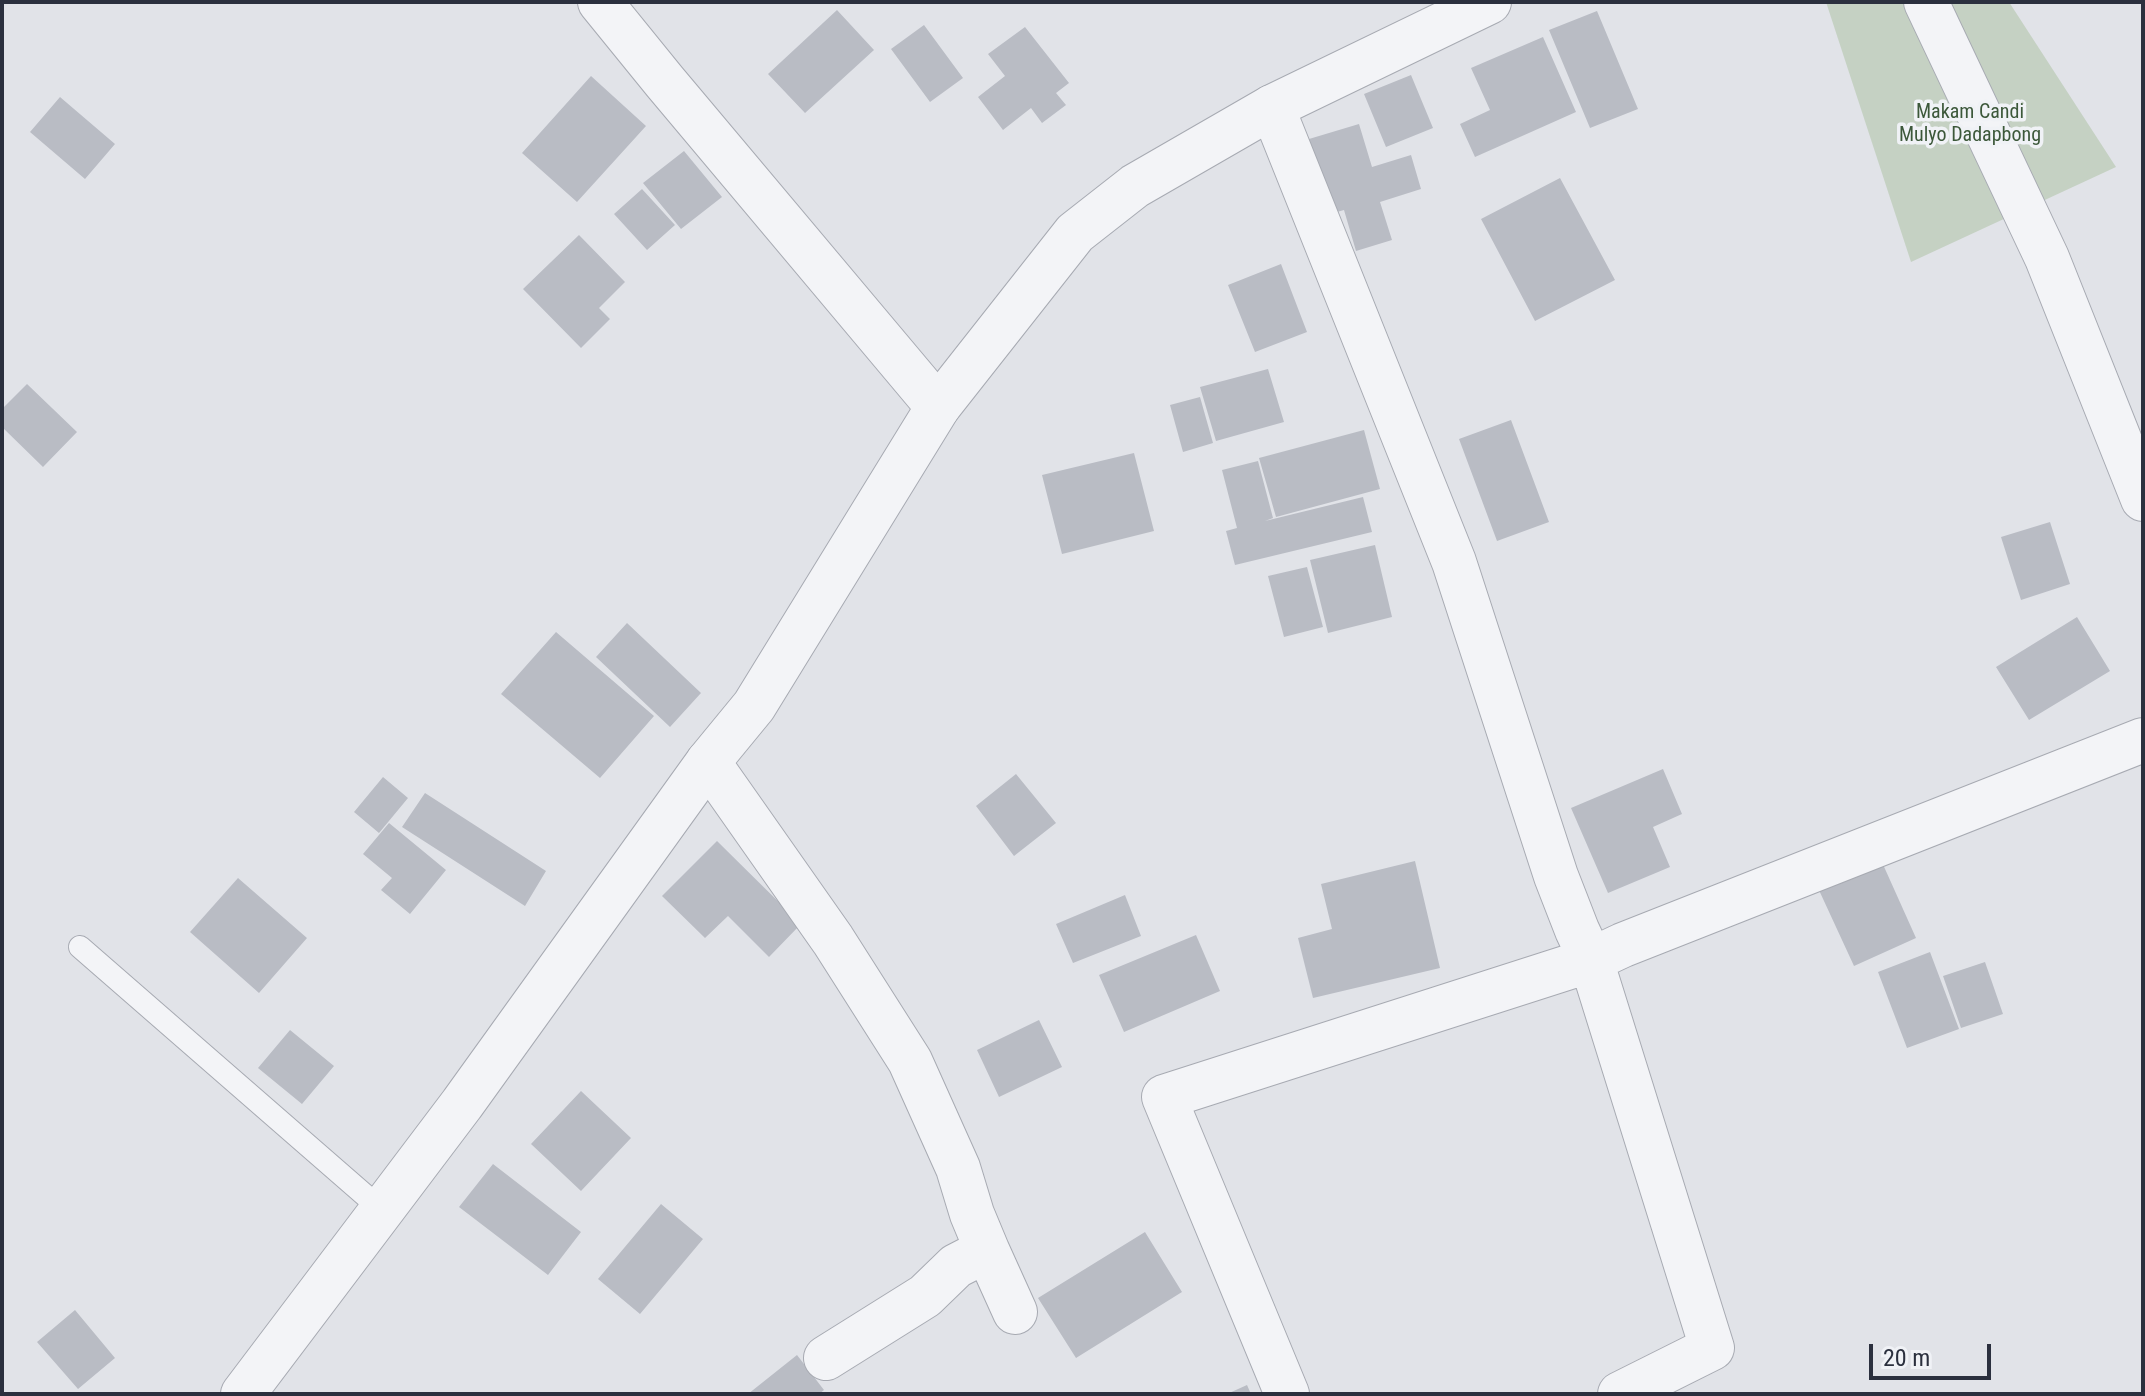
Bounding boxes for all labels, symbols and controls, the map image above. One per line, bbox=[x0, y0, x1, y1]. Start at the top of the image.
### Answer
park label: Makam Candi Mulyo Dadapbong bbox=[1899, 101, 2041, 148]
scale bar bbox=[1873, 1328, 1995, 1378]
text: 20 m bbox=[1883, 1344, 1930, 1372]

